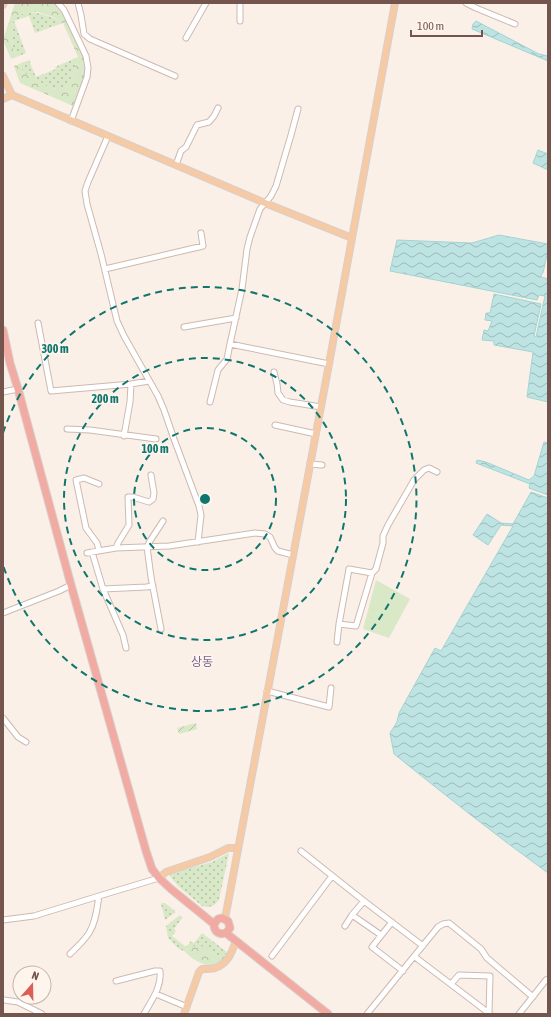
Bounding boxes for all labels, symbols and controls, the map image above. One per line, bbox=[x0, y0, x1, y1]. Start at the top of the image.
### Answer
scale bar bbox=[411, 12, 482, 38]
text: 100 m bbox=[417, 19, 444, 33]
text: 300 m bbox=[41, 342, 69, 356]
text: 200 m bbox=[91, 392, 119, 406]
text: 100 m bbox=[141, 442, 169, 456]
centre of rings bbox=[198, 492, 212, 506]
district label: 상동 bbox=[191, 655, 213, 669]
north arrow bbox=[12, 965, 52, 1005]
text: N bbox=[30, 969, 41, 982]

